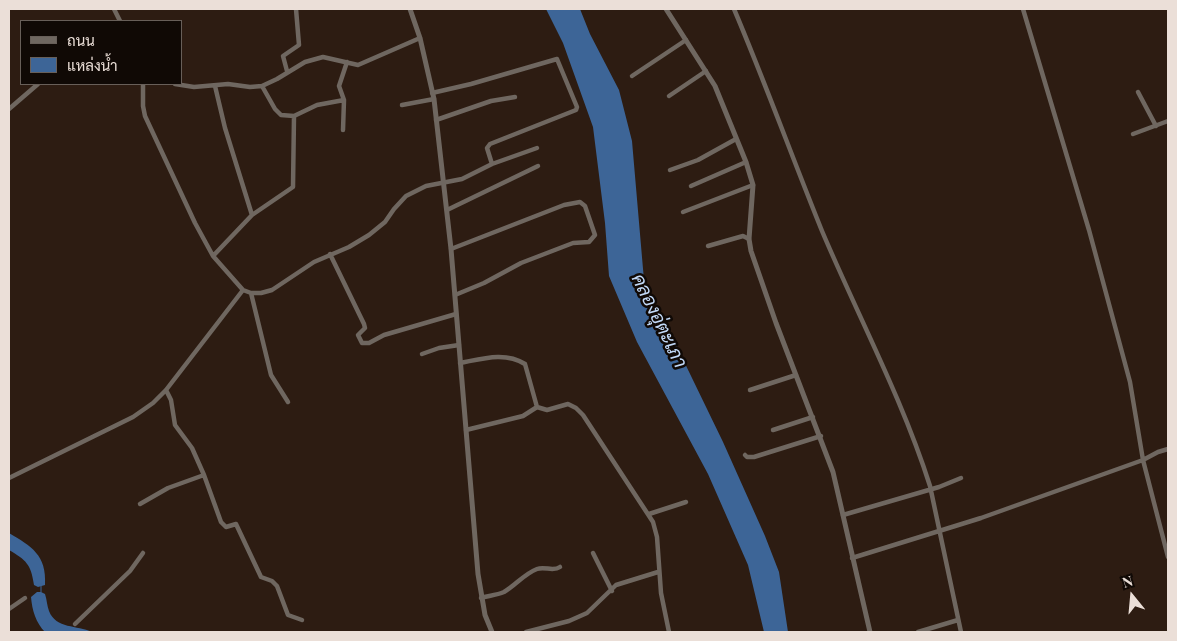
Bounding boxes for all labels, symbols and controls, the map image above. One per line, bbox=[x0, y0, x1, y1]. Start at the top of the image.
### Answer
legend bbox=[20, 20, 182, 85]
text: ถนน bbox=[67, 30, 95, 50]
text: แหล่งน้ำ bbox=[67, 55, 118, 75]
water label: คลองอุ่ตะเภา bbox=[626, 270, 692, 372]
north arrow bbox=[1107, 571, 1157, 621]
text: N bbox=[1120, 571, 1135, 592]

